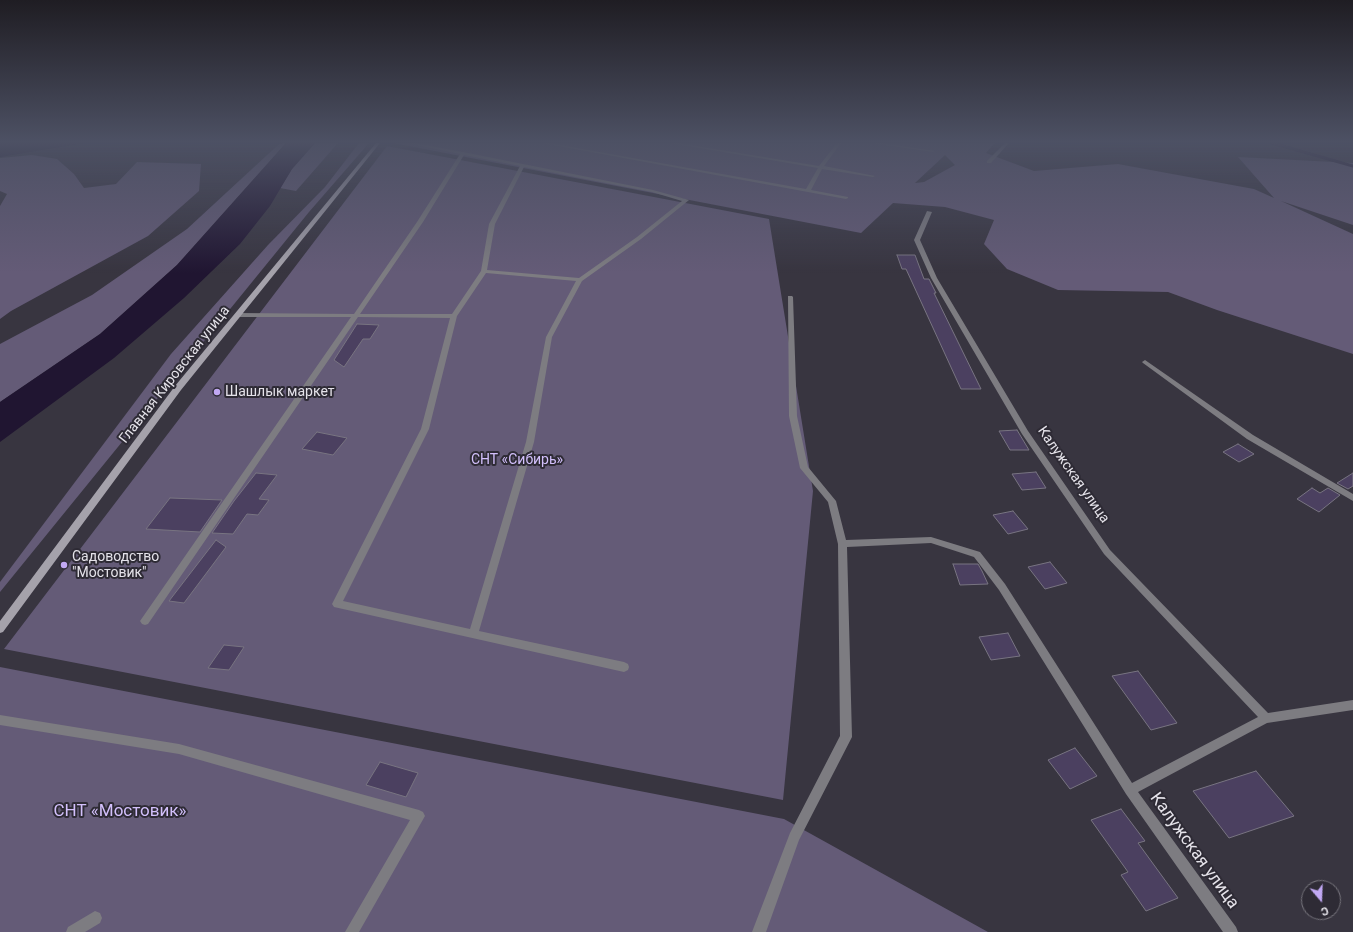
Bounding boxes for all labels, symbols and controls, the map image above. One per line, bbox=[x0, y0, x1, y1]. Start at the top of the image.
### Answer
street label: Главная Кировская улица bbox=[116, 303, 234, 447]
place label: Шашлык маркет bbox=[225, 384, 335, 400]
marker: Шашлык маркет bbox=[212, 387, 222, 397]
street label: Калужская улица bbox=[1033, 423, 1113, 527]
park label: СНТ «Сибирь» bbox=[471, 452, 563, 468]
place label: Садоводство "Мостовик" bbox=[72, 549, 159, 582]
marker: Садоводство "Мостовик" bbox=[59, 560, 69, 570]
street label: Калужская улица bbox=[1145, 789, 1243, 913]
park label: СНТ «Мостовик» bbox=[54, 802, 186, 822]
north arrow bbox=[1301, 880, 1341, 920]
text: С bbox=[1319, 904, 1330, 918]

